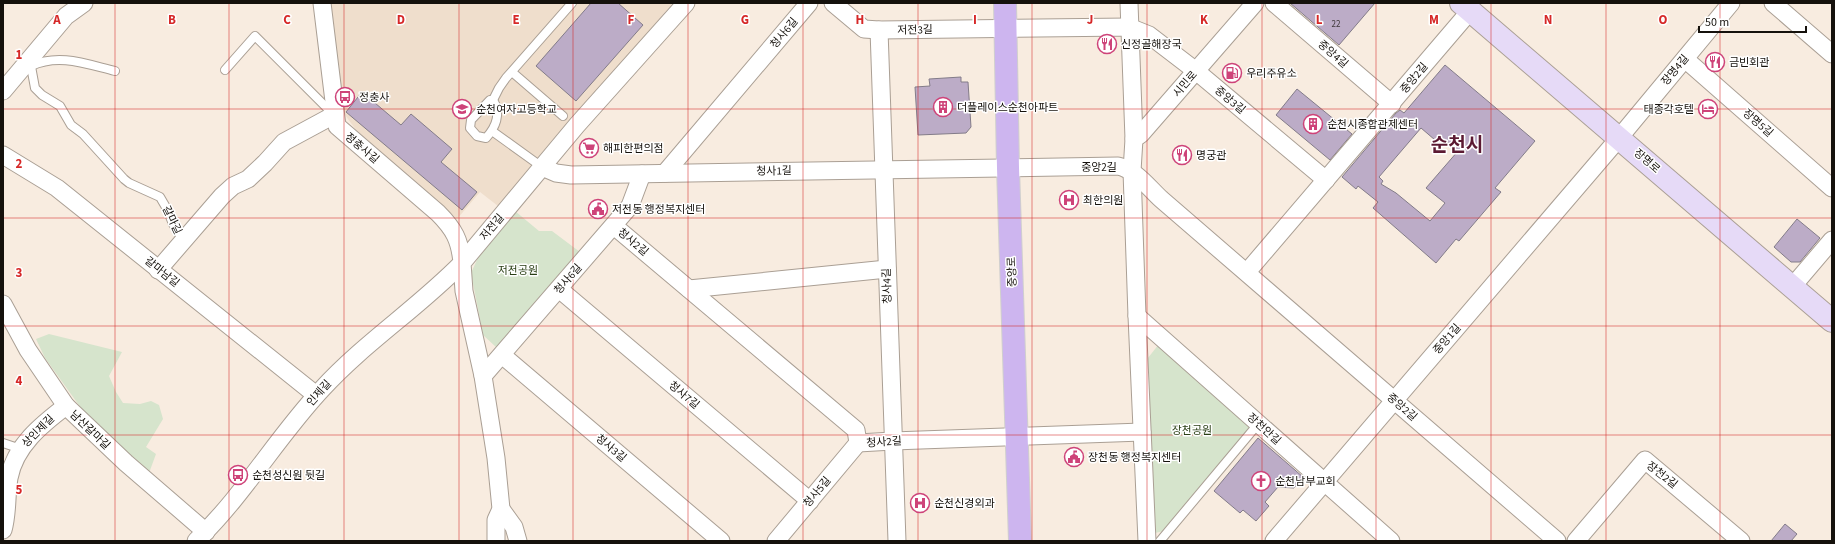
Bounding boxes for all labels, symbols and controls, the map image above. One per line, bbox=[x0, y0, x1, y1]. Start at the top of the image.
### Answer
scale bar bbox=[1699, 8, 1806, 34]
text: A bbox=[52, 11, 61, 29]
text: B bbox=[168, 11, 176, 29]
text: C bbox=[283, 11, 291, 29]
text: D bbox=[397, 11, 405, 29]
text: E bbox=[512, 11, 520, 29]
text: F bbox=[628, 11, 635, 29]
text: G bbox=[741, 11, 749, 29]
text: H bbox=[856, 11, 864, 29]
text: I bbox=[973, 11, 977, 29]
text: J bbox=[1087, 11, 1093, 29]
text: K bbox=[1200, 11, 1209, 29]
text: L bbox=[1316, 11, 1323, 29]
text: M bbox=[1429, 11, 1439, 29]
text: N bbox=[1544, 11, 1552, 29]
text: O bbox=[1659, 11, 1668, 29]
street label: 청사6길 bbox=[767, 14, 801, 52]
text: 50 m bbox=[1705, 14, 1729, 31]
house number: 22 bbox=[1332, 18, 1341, 31]
street label: 저전3길 bbox=[897, 22, 933, 38]
restaurant icon: 신정골해장국 bbox=[1096, 33, 1118, 55]
place label: 신정골해장국 bbox=[1121, 37, 1182, 52]
street label: 중앙4길 bbox=[1315, 37, 1351, 71]
text: 1 bbox=[16, 46, 23, 64]
street label: 장명4길 bbox=[1658, 51, 1692, 89]
restaurant icon: 금빈회관 bbox=[1704, 51, 1726, 73]
place label: 금빈회관 bbox=[1729, 55, 1769, 70]
street label: 중앙2길 bbox=[1397, 59, 1431, 97]
fuel station icon: 우리주유소 bbox=[1221, 62, 1243, 84]
place label: 우리주유소 bbox=[1246, 66, 1297, 81]
street label: 시민로 bbox=[1169, 68, 1201, 100]
street label: 중앙3길 bbox=[1211, 83, 1249, 117]
bus stop icon: 정충사 bbox=[334, 86, 356, 108]
place label: 정충사 bbox=[359, 90, 389, 105]
building icon: 더플레이스순천아파트 bbox=[932, 96, 954, 118]
school or university icon: 순천여자고등학교 bbox=[451, 98, 473, 120]
hotel icon: 태종각호텔 bbox=[1697, 98, 1719, 120]
place label: 더플레이스순천아파트 bbox=[957, 100, 1058, 115]
place label: 순천여자고등학교 bbox=[476, 102, 557, 117]
place label: 태종각호텔 bbox=[1643, 102, 1694, 117]
street label: 장명5길 bbox=[1740, 106, 1776, 140]
building icon: 순천시종합관제센터 bbox=[1302, 113, 1324, 135]
place label: 순천시종합관제센터 bbox=[1327, 117, 1418, 132]
street label: 정충사길 bbox=[342, 129, 382, 167]
district label: 순천시 bbox=[1431, 132, 1483, 159]
supermarket icon: 해피한편의점 bbox=[578, 137, 600, 159]
place label: 해피한편의점 bbox=[603, 141, 664, 156]
restaurant icon: 명궁관 bbox=[1171, 144, 1193, 166]
street label: 장명로 bbox=[1631, 145, 1663, 177]
place label: 명궁관 bbox=[1196, 148, 1226, 163]
text: 2 bbox=[16, 155, 23, 173]
street label: 중앙2길 bbox=[1081, 160, 1117, 175]
street label: 청사1길 bbox=[756, 163, 792, 179]
hospital icon: 최한의원 bbox=[1058, 189, 1080, 211]
place label: 최한의원 bbox=[1083, 193, 1123, 208]
public building icon: 저전동 행정복지센터 bbox=[587, 198, 609, 220]
place label: 저전동 행정복지센터 bbox=[612, 202, 705, 217]
street label: 갈마길 bbox=[159, 203, 185, 237]
street label: 저전길 bbox=[476, 211, 508, 243]
street label: 청사2길 bbox=[614, 225, 652, 259]
street label: 갈마남길 bbox=[142, 253, 182, 291]
street label: 중앙로 bbox=[1004, 257, 1020, 287]
street label: 청사6길 bbox=[551, 261, 585, 297]
park label: 저전공원 bbox=[498, 263, 538, 278]
text: 3 bbox=[16, 264, 23, 282]
street label: 청사4길 bbox=[879, 268, 895, 304]
street label: 중앙1길 bbox=[1430, 321, 1464, 357]
text: 4 bbox=[16, 372, 23, 390]
street label: 인제길 bbox=[303, 377, 335, 409]
street label: 청사7길 bbox=[665, 378, 703, 412]
street label: 중앙2길 bbox=[1384, 390, 1420, 424]
street label: 남산갈마길 bbox=[67, 407, 113, 453]
street label: 장천안길 bbox=[1244, 410, 1284, 448]
street label: 상인제길 bbox=[18, 411, 58, 451]
park label: 장천공원 bbox=[1172, 423, 1212, 438]
street label: 청사3길 bbox=[592, 431, 630, 465]
street label: 청사2길 bbox=[866, 433, 902, 451]
public building icon: 장천동 행정복지센터 bbox=[1063, 446, 1085, 468]
place label: 장천동 행정복지센터 bbox=[1088, 450, 1181, 465]
street label: 장천2길 bbox=[1643, 458, 1681, 492]
bus stop icon: 순천성신원 뒷길 bbox=[227, 464, 249, 486]
place label: 순천성신원 뒷길 bbox=[252, 468, 325, 483]
church icon: 순천남부교회 bbox=[1250, 470, 1272, 492]
street label: 청사5길 bbox=[800, 473, 834, 511]
place label: 순천남부교회 bbox=[1275, 474, 1336, 489]
text: 5 bbox=[16, 481, 23, 499]
hospital icon: 순천신경외과 bbox=[909, 492, 931, 514]
place label: 순천신경외과 bbox=[934, 496, 995, 511]

